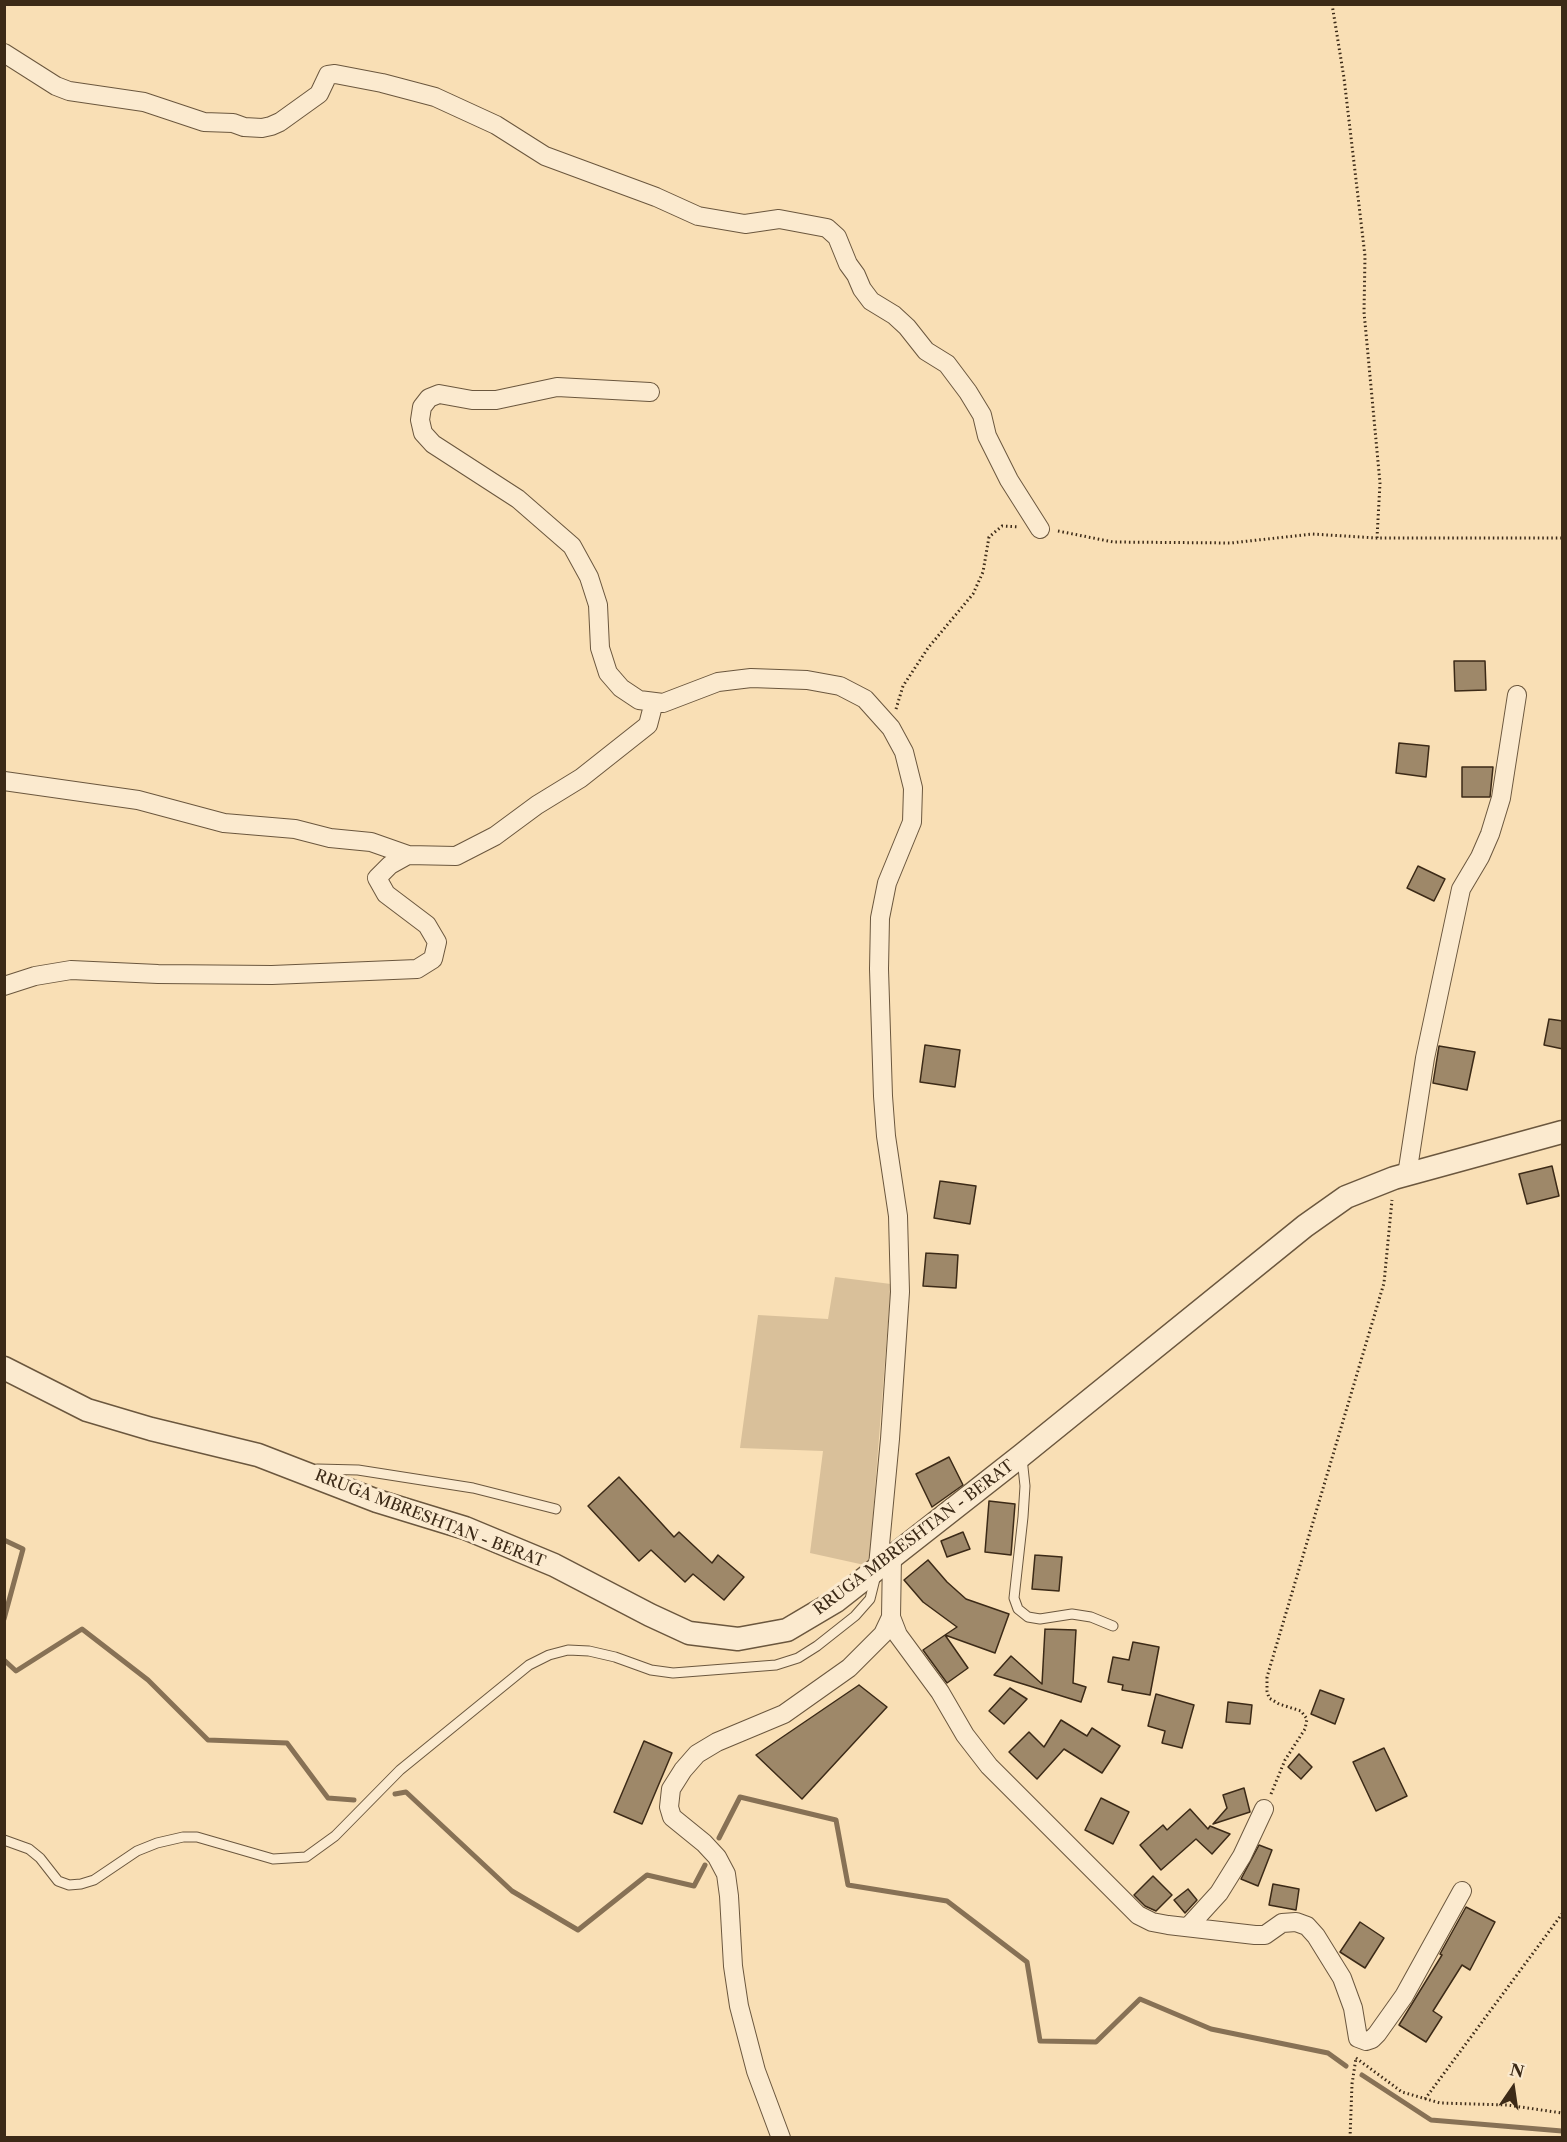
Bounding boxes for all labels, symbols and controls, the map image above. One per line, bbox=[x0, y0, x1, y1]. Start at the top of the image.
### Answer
street label: RRUGA MBRESHTAN - BERAT bbox=[810, 1456, 1018, 1620]
street label: RRUGA MBRESHTAN - BERAT bbox=[312, 1466, 548, 1572]
north arrow bbox=[1483, 2058, 1543, 2118]
text: N bbox=[1508, 2059, 1526, 2082]

